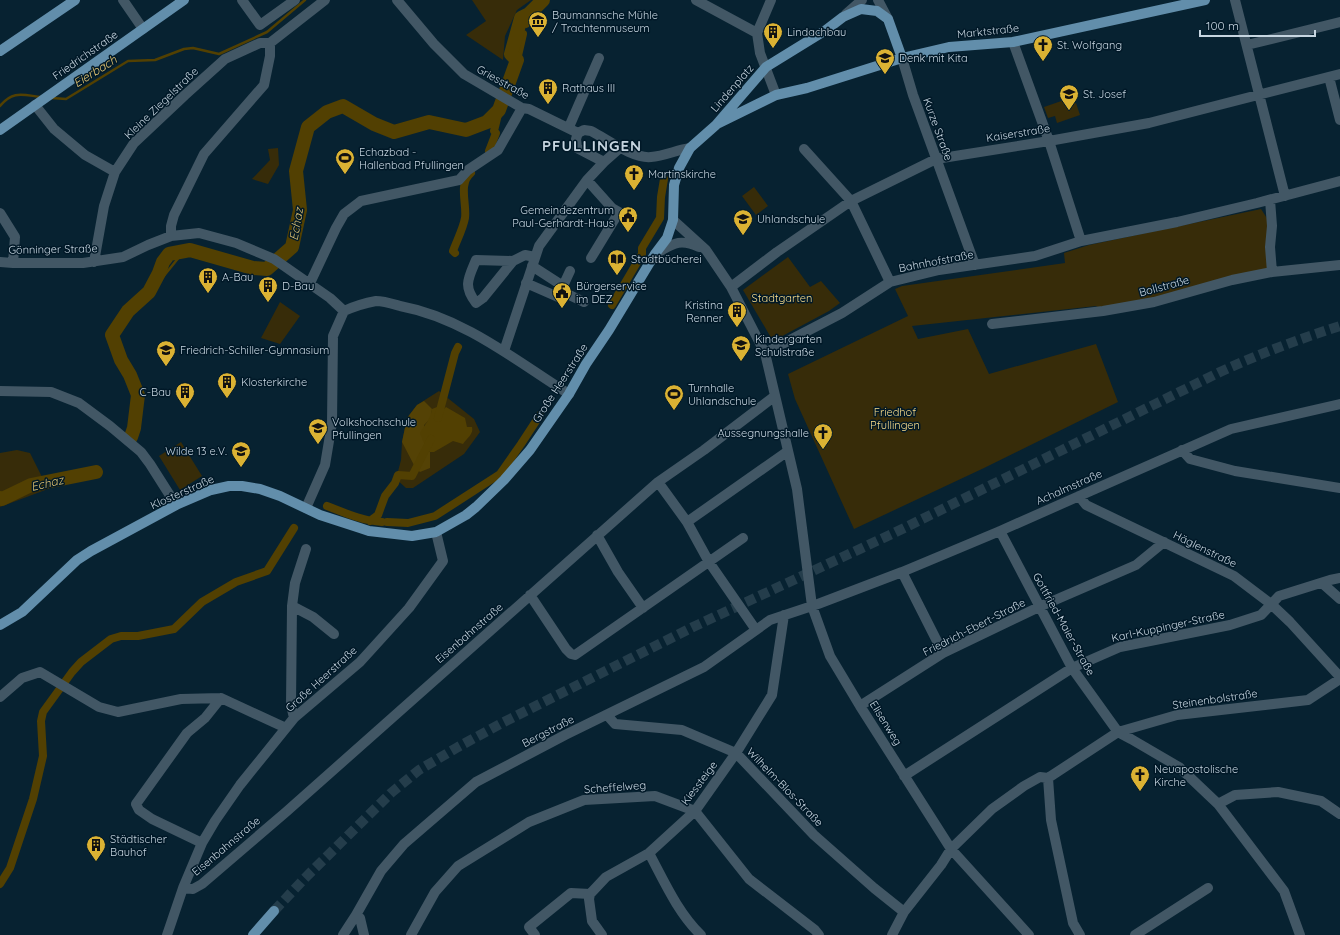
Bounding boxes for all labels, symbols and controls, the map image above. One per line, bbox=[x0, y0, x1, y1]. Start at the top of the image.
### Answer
place label: Baumannsche Mühle / Trachtenmuseum bbox=[552, 8, 658, 35]
museum icon: Baumannsche Mühle / Trachtenmuseum bbox=[527, 10, 549, 38]
scale bar bbox=[1200, 12, 1315, 38]
text: 100 m bbox=[1206, 18, 1239, 33]
building icon: Lindachbau bbox=[762, 21, 784, 49]
street label: Marktstraße bbox=[956, 21, 1020, 41]
place label: Lindachbau bbox=[787, 25, 846, 39]
street label: Friedrichstraße bbox=[50, 27, 120, 83]
church icon: St. Wolfgang bbox=[1032, 34, 1054, 62]
place label: St. Wolfgang bbox=[1057, 38, 1122, 52]
school or university icon: Denk mit Kita bbox=[874, 47, 896, 75]
place label: Denk mit Kita bbox=[899, 51, 968, 65]
water label: Eierbach bbox=[71, 52, 120, 90]
street label: Lindenplatz bbox=[707, 61, 757, 115]
street label: Griesstraße bbox=[474, 62, 532, 102]
street label: Kleine Ziegelstraße bbox=[121, 64, 201, 142]
building icon: Rathaus III bbox=[537, 77, 559, 105]
place label: Rathaus III bbox=[562, 81, 615, 95]
school or university icon: St. Josef bbox=[1058, 83, 1080, 111]
place label: St. Josef bbox=[1083, 87, 1126, 101]
street label: Kurze Straße bbox=[920, 96, 956, 162]
street label: Kaiserstraße bbox=[985, 121, 1051, 145]
district label: PFULLINGEN bbox=[542, 136, 642, 155]
place label: Echazbad - Hallenbad Pfullingen bbox=[359, 145, 464, 172]
sports icon: Echazbad - Hallenbad Pfullingen bbox=[334, 147, 356, 175]
church icon: Martinskirche bbox=[623, 163, 645, 191]
place label: Martinskirche bbox=[648, 167, 716, 181]
place label: Gemeindezentrum Paul-Gerhardt-Haus bbox=[512, 203, 614, 230]
water label: Echaz bbox=[286, 205, 306, 241]
public building icon: Gemeindezentrum Paul-Gerhardt-Haus bbox=[617, 205, 639, 233]
school or university icon: Uhlandschule bbox=[732, 208, 754, 236]
place label: Uhlandschule bbox=[757, 212, 825, 226]
street label: Gönninger Straße bbox=[8, 241, 98, 257]
street label: Bahnhofstraße bbox=[897, 247, 975, 275]
library icon: Stadtbücherei bbox=[606, 248, 628, 276]
place label: Stadtbücherei bbox=[631, 252, 702, 266]
building icon: A-Bau bbox=[197, 266, 219, 294]
place label: A-Bau bbox=[222, 270, 253, 284]
street label: Bollstraße bbox=[1137, 273, 1191, 299]
building icon: D-Bau bbox=[257, 275, 279, 303]
place label: D-Bau bbox=[282, 279, 314, 293]
place label: Bürgerservice im DEZ bbox=[576, 279, 647, 306]
public building icon: Bürgerservice im DEZ bbox=[551, 281, 573, 309]
park label: Stadtgarten bbox=[752, 291, 812, 305]
place label: Kristina Renner bbox=[685, 298, 724, 325]
building icon: Kristina Renner bbox=[726, 300, 748, 328]
place label: Kindergarten Schulstraße bbox=[755, 332, 822, 359]
school or university icon: Kindergarten Schulstraße bbox=[730, 334, 752, 362]
school or university icon: Friedrich-Schiller-Gymnasium bbox=[155, 339, 177, 367]
street label: Große Heerstraße bbox=[529, 341, 591, 425]
place label: Friedrich-Schiller-Gymnasium bbox=[180, 343, 329, 357]
building icon: Klosterkirche bbox=[216, 371, 238, 399]
place label: Klosterkirche bbox=[241, 375, 307, 389]
building icon: C-Bau bbox=[174, 381, 196, 409]
place label: Turnhalle Uhlandschule bbox=[688, 381, 756, 408]
sports icon: Turnhalle Uhlandschule bbox=[663, 383, 685, 411]
place label: C-Bau bbox=[140, 385, 171, 399]
park label: Friedhof Pfullingen bbox=[870, 405, 920, 432]
place label: Volkshochschule Pfullingen bbox=[332, 415, 416, 442]
school or university icon: Volkshochschule Pfullingen bbox=[307, 417, 329, 445]
church icon: Aussegnungshalle bbox=[812, 422, 834, 450]
place label: Aussegnungshalle bbox=[717, 426, 809, 440]
school or university icon: Wilde 13 e.V. bbox=[230, 440, 252, 468]
place label: Wilde 13 e.V. bbox=[165, 444, 227, 458]
street label: Achalmstraße bbox=[1034, 466, 1104, 508]
water label: Echaz bbox=[29, 472, 66, 494]
street label: Klosterstraße bbox=[148, 472, 216, 512]
street label: Häglenstraße bbox=[1171, 528, 1239, 570]
street label: Gottfried-Maier-Straße bbox=[1030, 570, 1098, 678]
street label: Friedrich-Ebert-Straße bbox=[920, 595, 1028, 659]
street label: Eisenbahnstraße bbox=[432, 600, 506, 666]
street label: Karl-Kuppinger-Straße bbox=[1110, 607, 1226, 645]
street label: Große Heerstraße bbox=[282, 643, 360, 715]
street label: Steinenbolstraße bbox=[1172, 686, 1258, 712]
street label: Elisenweg bbox=[867, 698, 905, 748]
street label: Bergstraße bbox=[520, 712, 576, 750]
street label: Wilhelm-Blos-Straße bbox=[744, 745, 826, 829]
street label: Kiessteige bbox=[678, 758, 720, 808]
place label: Neuapostolische Kirche bbox=[1154, 762, 1238, 789]
church icon: Neuapostolische Kirche bbox=[1129, 764, 1151, 792]
street label: Scheffelweg bbox=[584, 778, 646, 796]
street label: Eisenbahnstraße bbox=[189, 813, 263, 879]
place label: Städtischer Bauhof bbox=[110, 832, 168, 859]
building icon: Städtischer Bauhof bbox=[85, 834, 107, 862]

